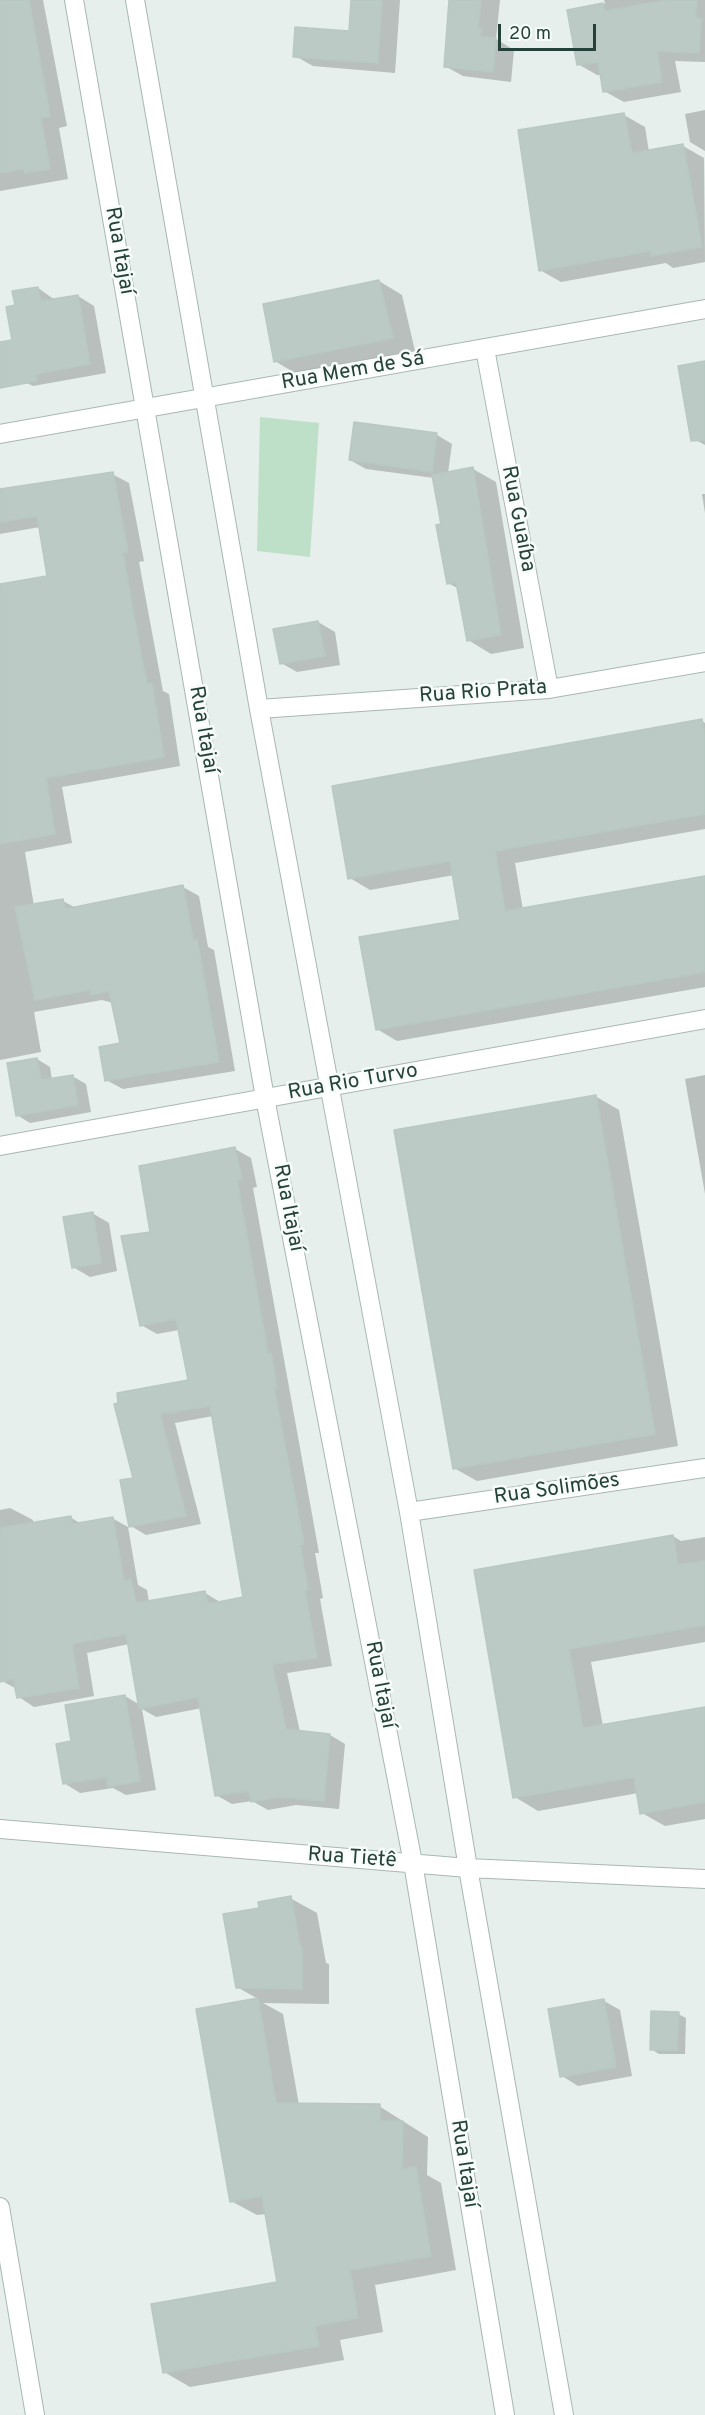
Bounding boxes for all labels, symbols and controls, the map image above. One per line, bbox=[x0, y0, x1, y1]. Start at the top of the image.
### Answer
scale bar bbox=[501, 12, 598, 50]
text: 20 m bbox=[509, 23, 551, 46]
street label: Rua Itajaí bbox=[98, 205, 138, 297]
street label: Rua Mem de Sá bbox=[280, 347, 426, 397]
street label: Rua Guaíba bbox=[494, 464, 540, 574]
street label: Rua Rio Prata bbox=[418, 676, 548, 710]
street label: Rua Itajaí bbox=[182, 684, 222, 776]
street label: Rua Rio Turvo bbox=[286, 1059, 420, 1107]
street label: Rua Itajaí bbox=[266, 1162, 308, 1254]
street label: Rua Solimões bbox=[492, 1469, 622, 1511]
street label: Rua Itajaí bbox=[358, 1639, 400, 1731]
street label: Rua Tietê bbox=[307, 1843, 397, 1875]
street label: Rua Itajaí bbox=[444, 2118, 482, 2210]

